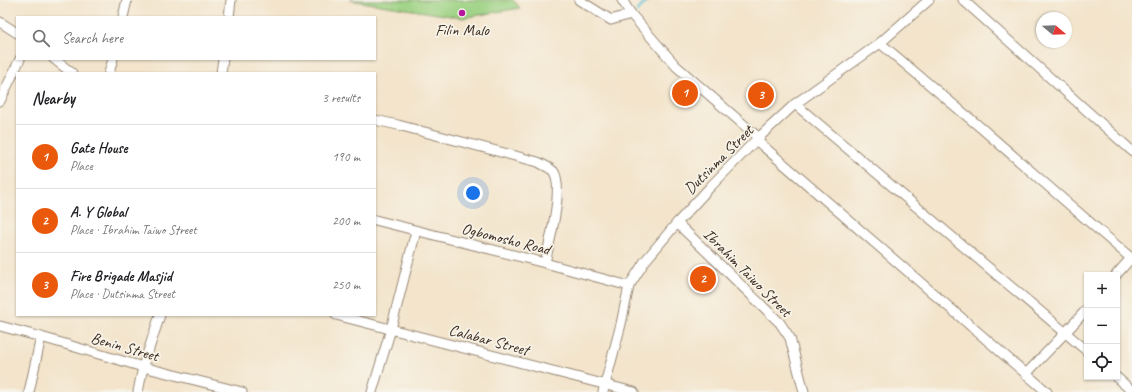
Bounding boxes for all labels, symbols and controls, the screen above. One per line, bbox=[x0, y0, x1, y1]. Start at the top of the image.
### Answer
marker: Filin Malo bbox=[457, 8, 467, 18]
north arrow bbox=[1036, 12, 1072, 48]
search box bbox=[16, 16, 376, 60]
place label: Filin Malo bbox=[435, 20, 490, 40]
icon: search bbox=[30, 27, 52, 49]
text: Search here bbox=[62, 29, 123, 48]
pin: 1 bbox=[672, 78, 698, 108]
pin: 3 bbox=[748, 80, 774, 110]
text: Nearby bbox=[32, 88, 75, 109]
text: 3 results bbox=[322, 90, 360, 106]
street label: Dutsinma Street bbox=[680, 120, 759, 199]
text: Gate House bbox=[70, 139, 128, 158]
text: 1 bbox=[42, 149, 48, 165]
text: 190 m bbox=[332, 149, 360, 165]
text: Place bbox=[70, 158, 93, 174]
your location bbox=[463, 183, 483, 203]
text: A. Y Global bbox=[70, 203, 127, 222]
text: 2 bbox=[42, 213, 48, 229]
text: 200 m bbox=[332, 213, 360, 229]
street label: Ogbomosho Road bbox=[460, 218, 555, 260]
text: Place · Ibrahim Taiwo Street bbox=[70, 222, 197, 238]
street label: Ibrahim Taiwo Street bbox=[699, 224, 797, 322]
pin: 2 bbox=[690, 264, 716, 294]
text: Fire Brigade Masjid bbox=[70, 267, 172, 286]
map controls bbox=[1084, 272, 1120, 380]
button: + bbox=[1084, 272, 1120, 308]
text: 3 bbox=[42, 277, 48, 293]
text: 250 m bbox=[332, 277, 360, 293]
text: Place · Dutsinma Street bbox=[70, 286, 175, 302]
button: − bbox=[1084, 308, 1120, 344]
street label: Calabar Street bbox=[447, 320, 533, 361]
street label: Benin Street bbox=[89, 328, 162, 367]
button: locate bbox=[1084, 344, 1120, 380]

